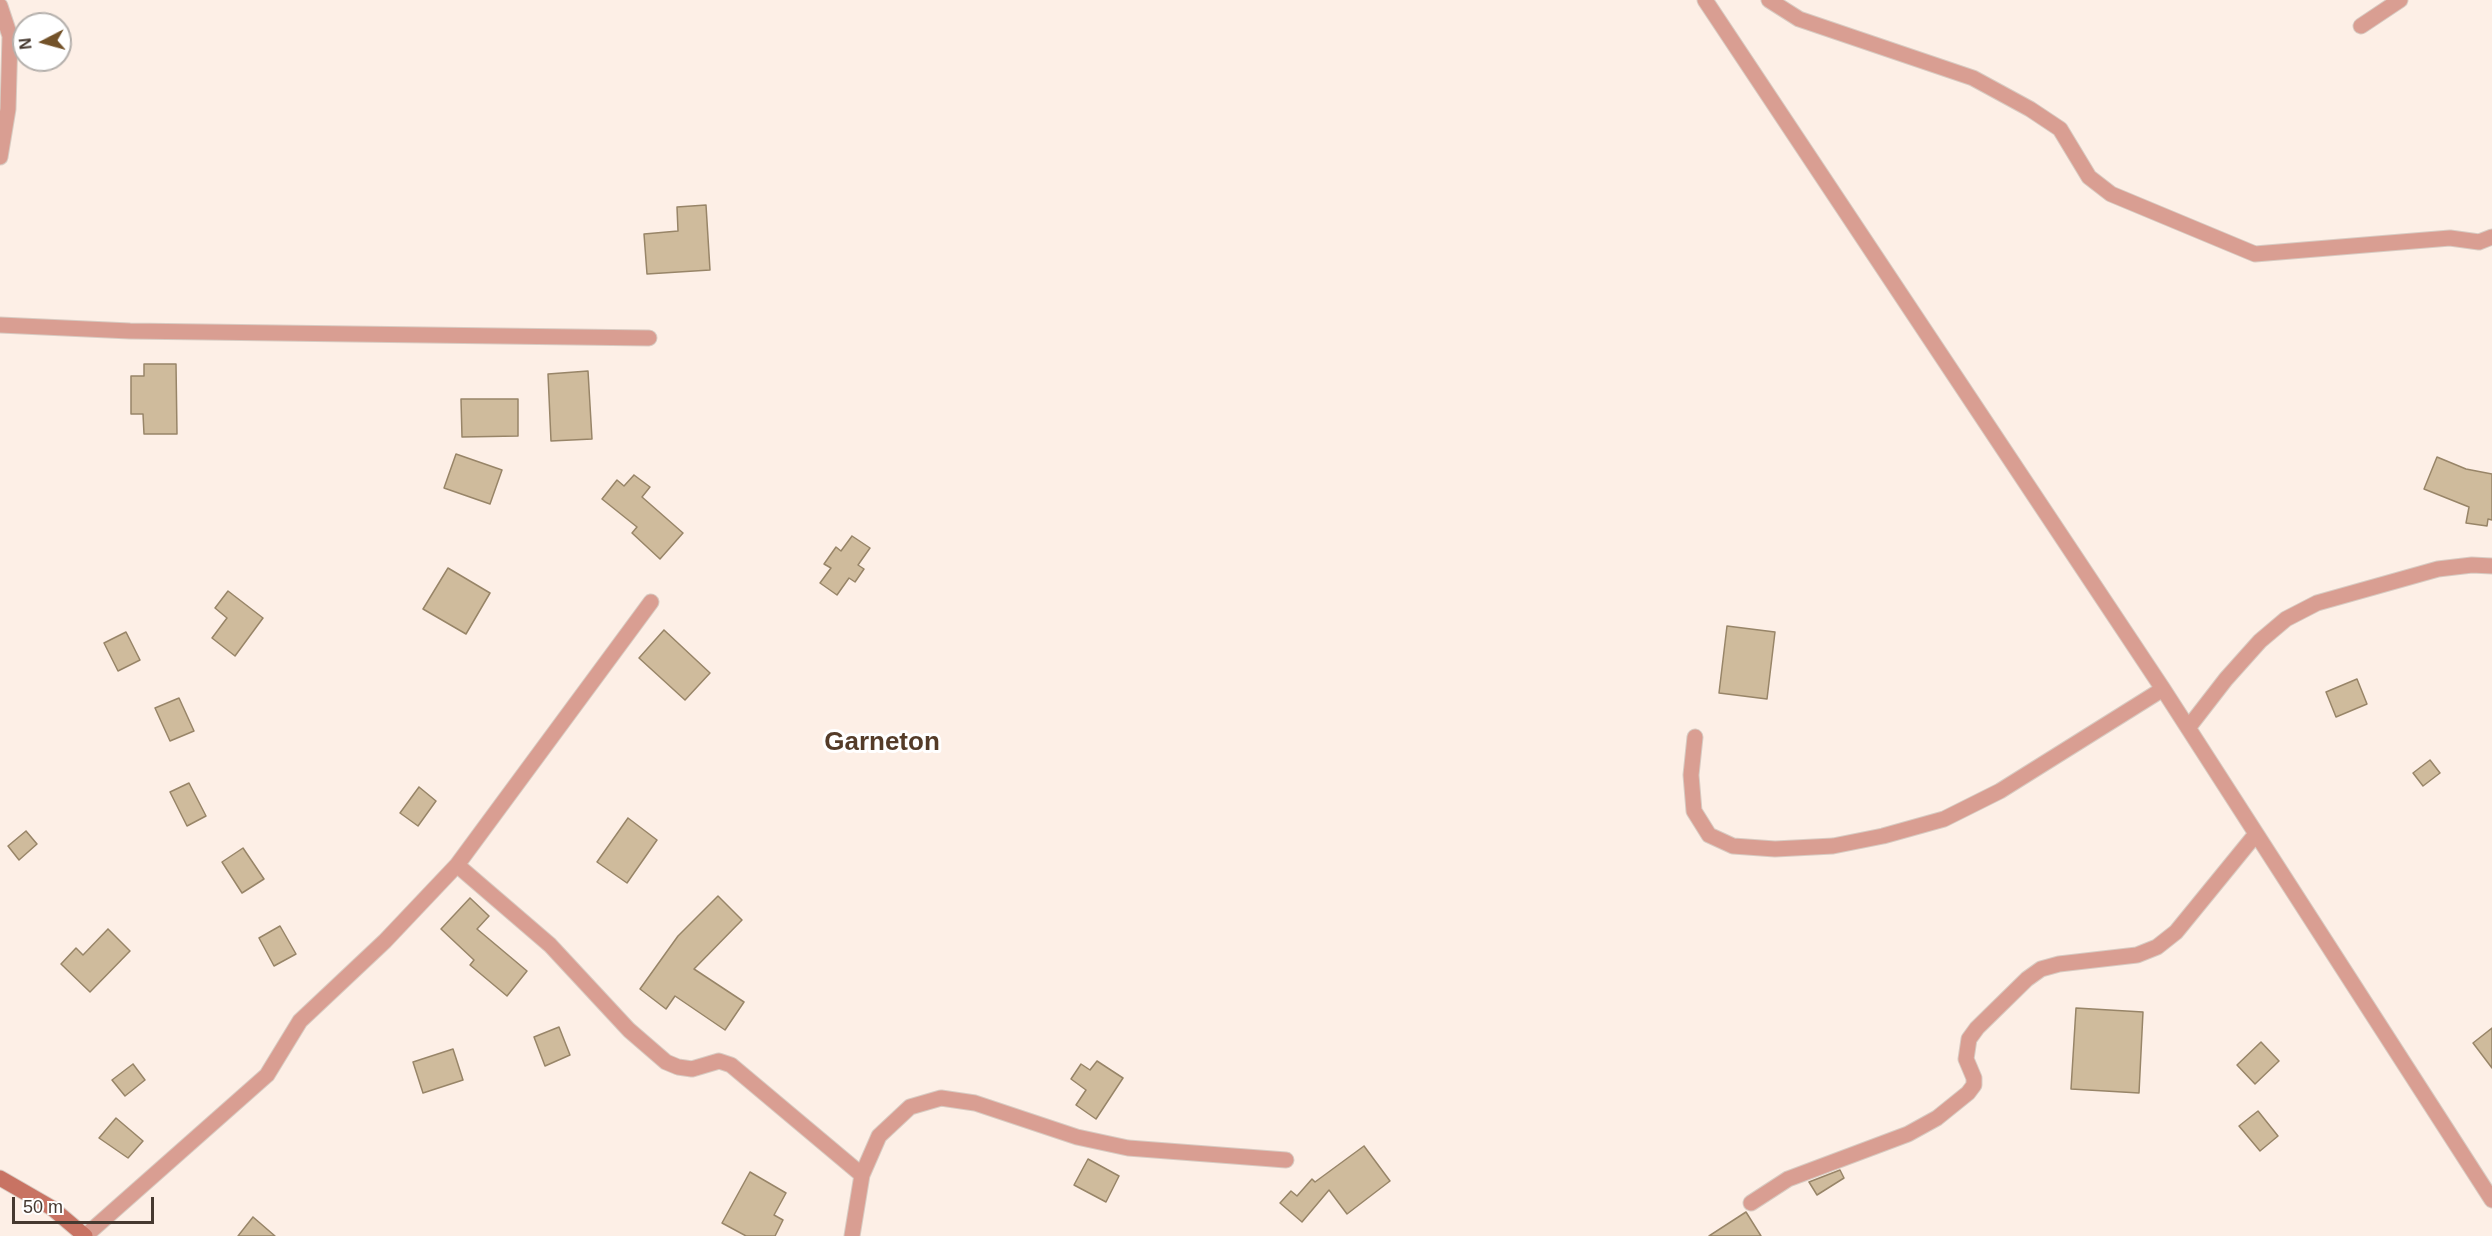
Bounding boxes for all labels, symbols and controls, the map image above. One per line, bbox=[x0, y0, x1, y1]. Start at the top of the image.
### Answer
north arrow bbox=[12, 12, 72, 72]
text: N bbox=[17, 37, 35, 50]
district label: Garneton bbox=[824, 727, 940, 759]
scale bar bbox=[15, 1185, 158, 1223]
text: 50 m bbox=[23, 1197, 63, 1217]

